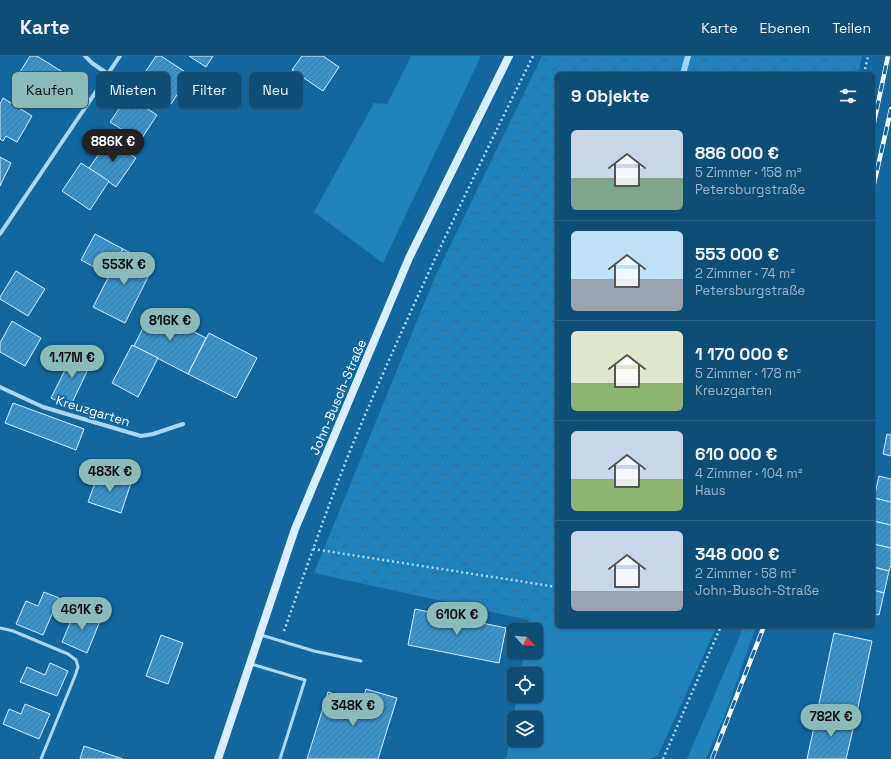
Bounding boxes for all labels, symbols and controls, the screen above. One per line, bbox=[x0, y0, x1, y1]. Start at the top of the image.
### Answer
text: Karte bbox=[20, 15, 70, 40]
text: Karte bbox=[701, 19, 738, 37]
text: Ebenen bbox=[760, 19, 810, 37]
text: Teilen bbox=[832, 19, 871, 37]
chip: Kaufen bbox=[12, 72, 88, 108]
chip: Mieten bbox=[96, 72, 170, 108]
chip: Filter bbox=[178, 72, 241, 108]
chip: Neu bbox=[249, 72, 303, 108]
text: 9 Objekte bbox=[571, 85, 649, 107]
icon: filters bbox=[837, 85, 859, 107]
pin: 886K € bbox=[80, 129, 146, 163]
text: 886K € bbox=[91, 133, 135, 150]
text: 886 000 € bbox=[695, 142, 779, 164]
icon: home bbox=[603, 146, 651, 194]
text: 5 Zimmer · 158 m² bbox=[695, 164, 801, 181]
text: Petersburgstraße bbox=[695, 181, 805, 198]
text: 553 000 € bbox=[695, 243, 779, 265]
icon: home bbox=[603, 247, 651, 295]
pin: 553K € bbox=[91, 252, 157, 286]
text: 553K € bbox=[102, 256, 146, 273]
text: 2 Zimmer · 74 m² bbox=[695, 265, 795, 282]
text: Petersburgstraße bbox=[695, 282, 805, 299]
pin: 816K € bbox=[137, 308, 203, 342]
text: 816K € bbox=[149, 312, 191, 329]
street label: John-Busch-Straße bbox=[306, 336, 370, 458]
text: 1 170 000 € bbox=[695, 343, 788, 365]
pin: 1.17M € bbox=[35, 345, 109, 379]
icon: home bbox=[603, 347, 651, 395]
text: 1.17M € bbox=[49, 349, 95, 366]
text: 5 Zimmer · 178 m² bbox=[695, 365, 801, 382]
text: Kreuzgarten bbox=[695, 382, 772, 399]
street label: Kreuzgarten bbox=[54, 392, 132, 430]
text: 610 000 € bbox=[695, 443, 777, 465]
icon: home bbox=[603, 447, 651, 495]
pin: 483K € bbox=[77, 459, 143, 493]
text: 483K € bbox=[88, 463, 132, 480]
text: 4 Zimmer · 104 m² bbox=[695, 465, 802, 482]
text: Haus bbox=[695, 482, 726, 499]
text: 348 000 € bbox=[695, 543, 780, 565]
icon: home bbox=[603, 547, 651, 595]
text: 2 Zimmer · 58 m² bbox=[695, 565, 796, 582]
text: John-Busch-Straße bbox=[695, 582, 819, 599]
pin: 461K € bbox=[49, 597, 115, 631]
text: 461K € bbox=[61, 601, 103, 618]
pin: 610K € bbox=[424, 602, 490, 636]
text: 610K € bbox=[436, 606, 478, 623]
north arrow bbox=[507, 623, 543, 659]
map controls bbox=[507, 623, 543, 747]
button: locate bbox=[507, 667, 543, 703]
pin: 348K € bbox=[320, 693, 386, 727]
text: 348K € bbox=[331, 697, 375, 714]
pin: 782K € bbox=[798, 704, 864, 738]
text: 782K € bbox=[810, 708, 852, 725]
button: layers bbox=[507, 711, 543, 747]

